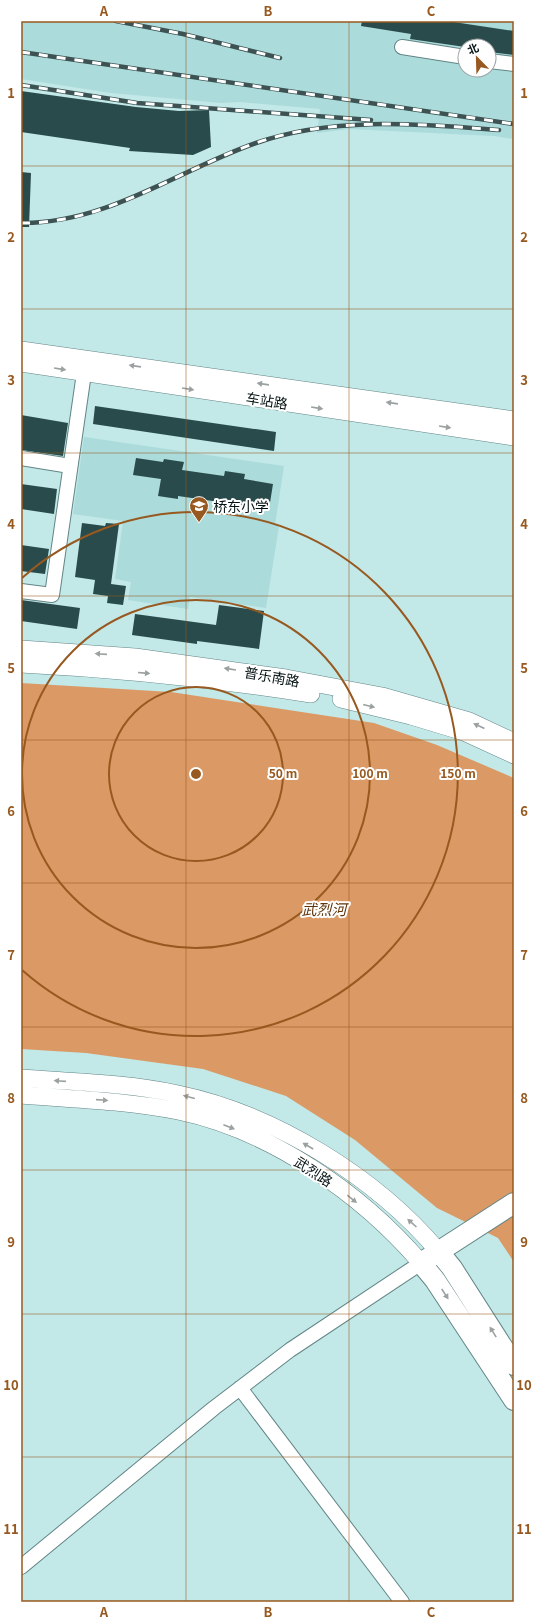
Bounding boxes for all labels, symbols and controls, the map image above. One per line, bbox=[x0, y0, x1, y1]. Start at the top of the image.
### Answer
text: A bbox=[99, 1, 109, 20]
text: B bbox=[264, 1, 273, 20]
text: C bbox=[427, 1, 436, 20]
north arrow bbox=[457, 38, 497, 78]
text: 北 bbox=[465, 38, 481, 57]
text: 1 bbox=[7, 83, 15, 102]
text: 1 bbox=[520, 83, 528, 102]
text: 2 bbox=[7, 227, 15, 246]
text: 2 bbox=[520, 227, 528, 246]
one-way arrow bbox=[129, 363, 141, 369]
one-way arrow bbox=[53, 366, 66, 372]
text: 3 bbox=[7, 370, 15, 389]
text: 3 bbox=[520, 370, 528, 389]
one-way arrow bbox=[257, 381, 270, 387]
one-way arrow bbox=[182, 386, 194, 392]
street label: 车站路 bbox=[245, 387, 289, 413]
one-way arrow bbox=[386, 400, 398, 406]
one-way arrow bbox=[311, 405, 323, 411]
one-way arrow bbox=[439, 424, 451, 430]
school or university icon: 桥东小学 bbox=[188, 495, 210, 523]
place label: 桥东小学 bbox=[213, 496, 269, 516]
text: 4 bbox=[7, 514, 15, 533]
text: 4 bbox=[520, 514, 528, 533]
one-way arrow bbox=[95, 651, 107, 658]
text: 5 bbox=[7, 658, 15, 677]
text: 5 bbox=[520, 658, 528, 677]
street label: 普乐南路 bbox=[243, 661, 301, 691]
one-way arrow bbox=[224, 666, 236, 672]
one-way arrow bbox=[138, 669, 150, 676]
one-way arrow bbox=[363, 704, 375, 710]
one-way arrow bbox=[473, 723, 484, 729]
text: 50 m bbox=[269, 764, 297, 781]
text: 100 m bbox=[352, 764, 388, 781]
text: 150 m bbox=[440, 764, 476, 781]
centre of rings bbox=[189, 767, 203, 781]
text: 6 bbox=[7, 801, 15, 820]
text: 6 bbox=[520, 801, 528, 820]
water label: 武烈河 bbox=[301, 898, 349, 919]
text: 7 bbox=[7, 945, 15, 964]
text: 7 bbox=[520, 945, 528, 964]
one-way arrow bbox=[54, 1078, 66, 1084]
text: 8 bbox=[7, 1088, 15, 1107]
text: 8 bbox=[520, 1088, 528, 1107]
one-way arrow bbox=[182, 1093, 195, 1099]
one-way arrow bbox=[96, 1097, 108, 1104]
one-way arrow bbox=[223, 1124, 235, 1130]
one-way arrow bbox=[302, 1143, 314, 1150]
street label: 武烈路 bbox=[291, 1151, 337, 1191]
one-way arrow bbox=[347, 1194, 358, 1203]
one-way arrow bbox=[407, 1218, 417, 1228]
text: 9 bbox=[7, 1232, 15, 1251]
text: 9 bbox=[520, 1232, 528, 1251]
one-way arrow bbox=[441, 1289, 449, 1299]
one-way arrow bbox=[489, 1327, 497, 1337]
text: 10 bbox=[3, 1375, 19, 1394]
text: 10 bbox=[516, 1375, 532, 1394]
text: 11 bbox=[3, 1519, 19, 1538]
text: 11 bbox=[516, 1519, 532, 1538]
text: A bbox=[99, 1602, 109, 1621]
text: B bbox=[264, 1602, 273, 1621]
text: C bbox=[427, 1602, 436, 1621]

